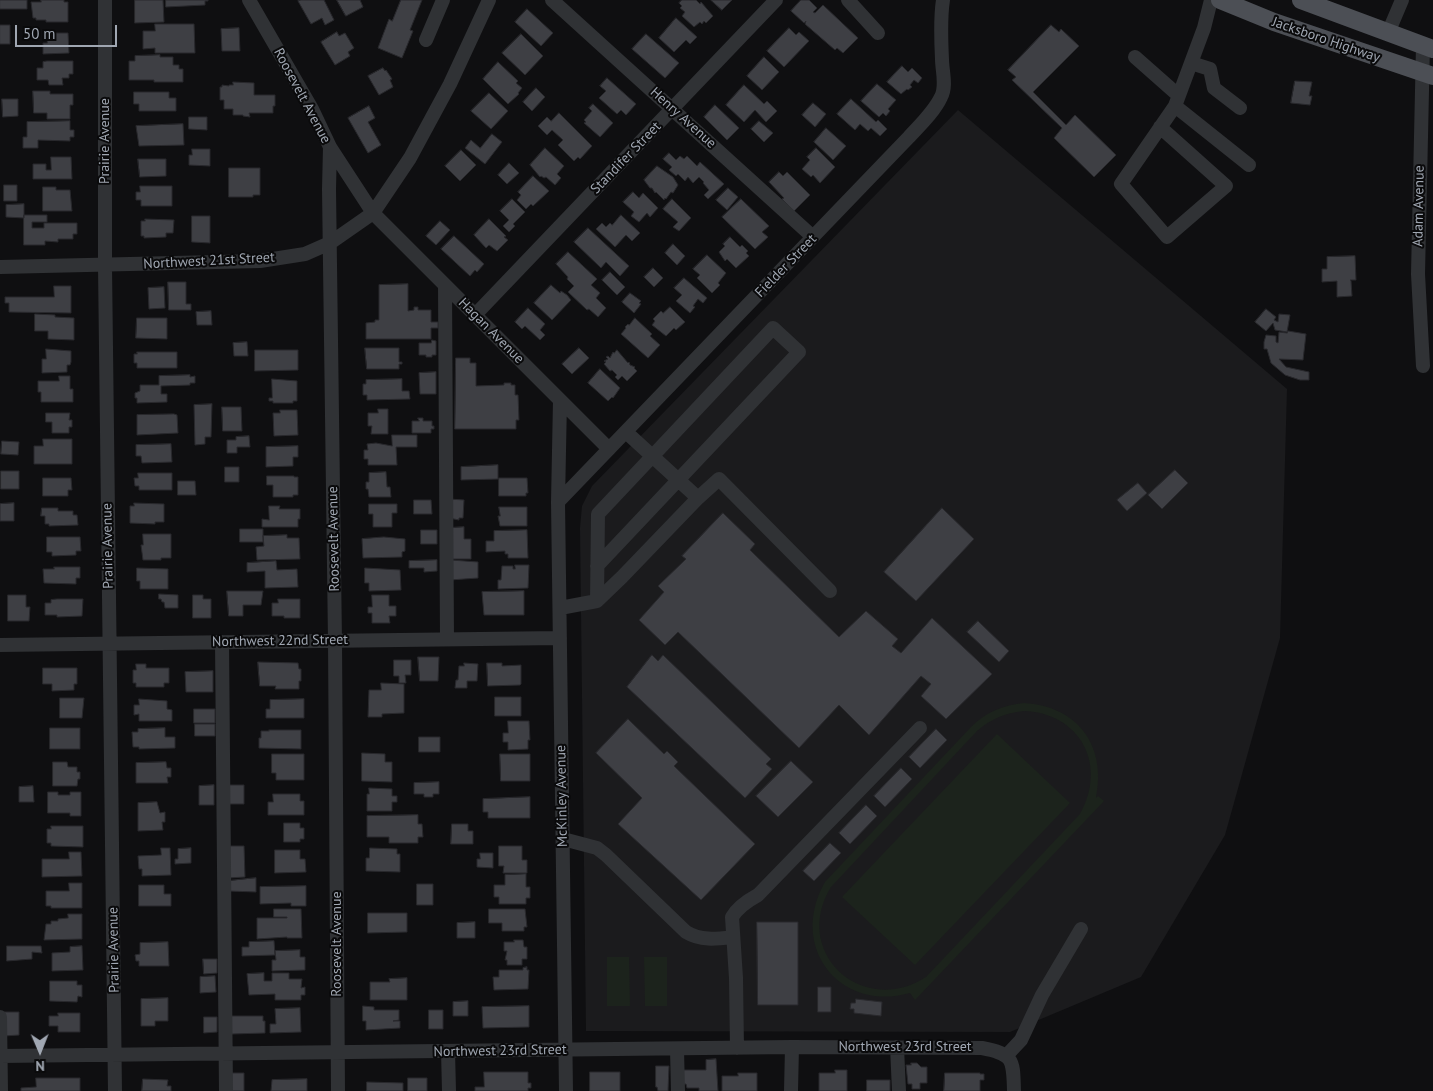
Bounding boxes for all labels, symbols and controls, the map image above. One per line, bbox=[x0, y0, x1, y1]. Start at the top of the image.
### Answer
street label: Jacksboro Highway bbox=[1270, 14, 1382, 66]
scale bar bbox=[18, 15, 120, 47]
text: 50 m bbox=[23, 24, 56, 43]
street label: Roosevelt Avenue bbox=[270, 46, 334, 146]
street label: Henry Avenue bbox=[647, 84, 719, 152]
street label: Prairie Avenue bbox=[97, 98, 113, 184]
street label: Standifer Street bbox=[587, 118, 665, 198]
street label: Adam Avenue bbox=[1410, 165, 1428, 247]
street label: Fielder Street bbox=[752, 231, 820, 301]
street label: Northwest 21st Street bbox=[143, 249, 275, 273]
street label: Hagan Avenue bbox=[455, 295, 527, 367]
street label: Roosevelt Avenue bbox=[325, 486, 343, 592]
street label: Prairie Avenue bbox=[99, 503, 117, 589]
street label: Northwest 22nd Street bbox=[212, 631, 348, 651]
street label: McKinley Avenue bbox=[553, 745, 571, 847]
street label: Roosevelt Avenue bbox=[329, 891, 345, 997]
street label: Prairie Avenue bbox=[105, 907, 123, 993]
north arrow bbox=[15, 1026, 65, 1076]
street label: Northwest 23rd Street bbox=[838, 1039, 972, 1055]
street label: Northwest 23rd Street bbox=[433, 1041, 567, 1061]
text: N bbox=[36, 1057, 45, 1075]

